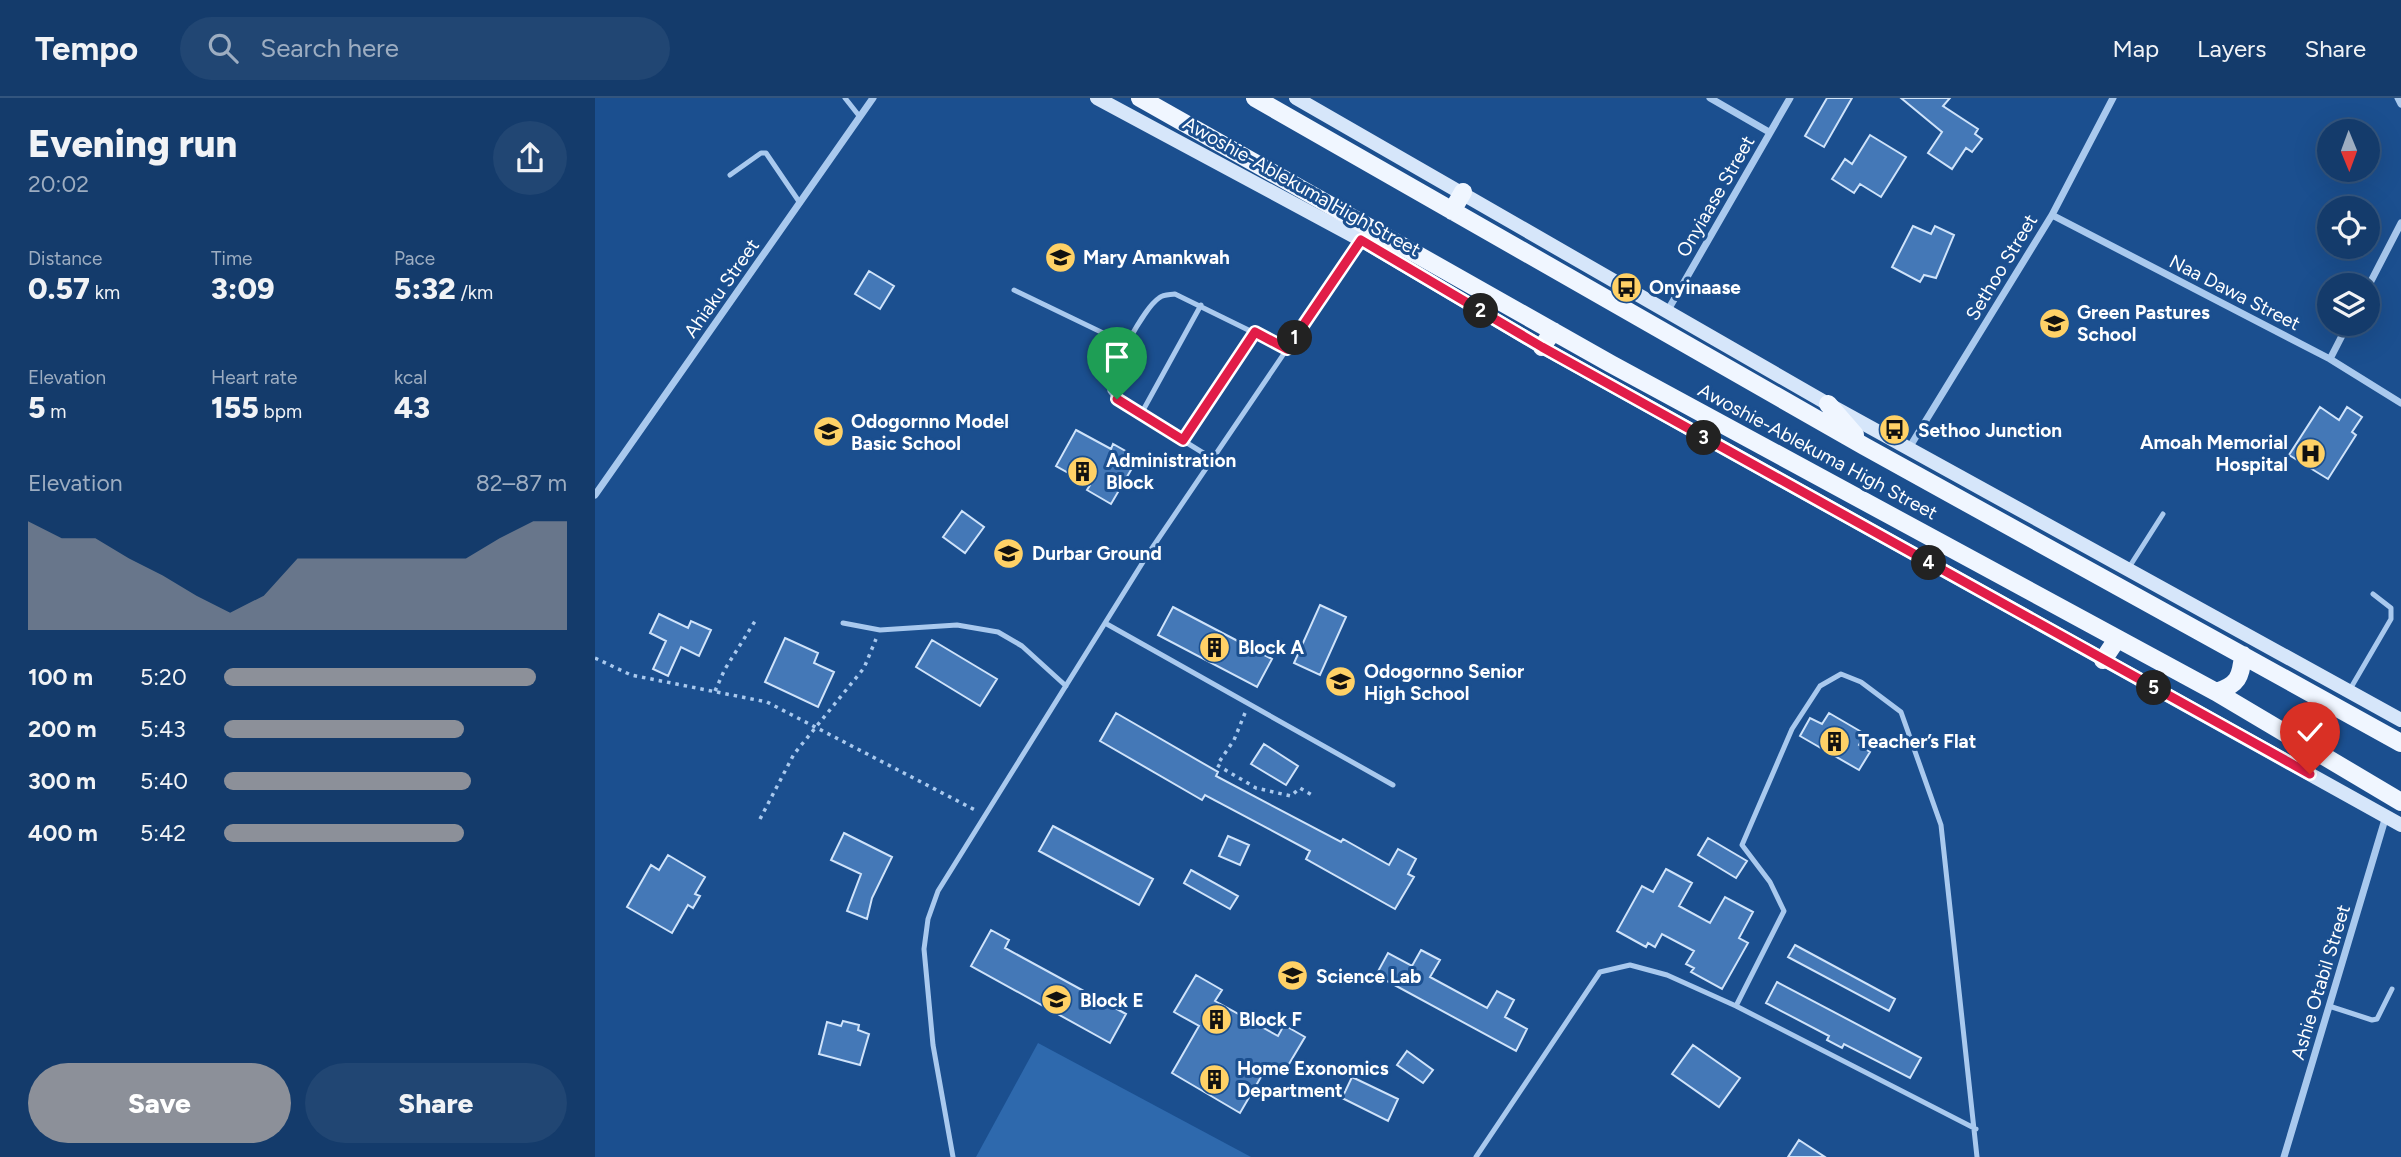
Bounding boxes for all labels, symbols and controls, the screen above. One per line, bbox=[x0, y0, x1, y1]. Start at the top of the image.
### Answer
search box bbox=[180, 17, 670, 80]
text: Tempo bbox=[35, 29, 138, 68]
icon: search bbox=[204, 29, 242, 67]
text: Search here bbox=[260, 32, 399, 64]
text: Map bbox=[2112, 34, 2159, 63]
text: Layers bbox=[2197, 34, 2266, 63]
text: Share bbox=[2304, 34, 2366, 63]
street label: Awoshie-Ablekuma High Street bbox=[1179, 111, 1424, 261]
north arrow bbox=[2317, 119, 2380, 182]
map controls bbox=[2317, 119, 2380, 336]
text: Evening run bbox=[28, 121, 237, 167]
button: share bbox=[493, 121, 567, 195]
street label: Onyiaase Street bbox=[1671, 132, 1759, 261]
text: 20:02 bbox=[28, 170, 89, 198]
button: locate bbox=[2317, 196, 2380, 259]
street label: Sethoo Street bbox=[1961, 210, 2042, 325]
street label: Ahiaku Street bbox=[679, 234, 764, 342]
school or university icon: Mary Amankwah bbox=[1043, 240, 1077, 274]
place label: Mary Amankwah bbox=[1083, 246, 1230, 269]
text: Distance bbox=[28, 247, 102, 270]
text: Time bbox=[211, 247, 252, 270]
text: Pace bbox=[394, 247, 435, 270]
street label: Naa Dawa Street bbox=[2166, 250, 2304, 335]
text: 0.57 bbox=[28, 270, 90, 307]
text: 3:09 bbox=[211, 270, 275, 307]
text: 5:32 bbox=[394, 270, 456, 307]
bus stop icon: Onyinaase bbox=[1609, 270, 1643, 304]
button: layers bbox=[2317, 273, 2380, 336]
place label: Onyinaase bbox=[1649, 276, 1741, 299]
text: km bbox=[90, 281, 120, 304]
text: /km bbox=[456, 281, 493, 304]
pin: 2 bbox=[1463, 294, 1498, 328]
text: 2 bbox=[1475, 299, 1486, 322]
place label: Green Pastures School bbox=[2077, 301, 2210, 346]
school or university icon: Green Pastures School bbox=[2037, 306, 2071, 340]
pin: 1 bbox=[1277, 320, 1313, 356]
text: 1 bbox=[1290, 326, 1299, 349]
pin bbox=[1087, 327, 1147, 399]
icon: arrive bbox=[1098, 338, 1136, 376]
text: Elevation bbox=[28, 366, 106, 389]
text: Heart rate bbox=[211, 366, 297, 389]
text: kcal bbox=[394, 366, 427, 389]
street label: Awoshie-Ablekuma High Street bbox=[1694, 378, 1941, 524]
text: 5 bbox=[28, 389, 46, 426]
text: 155 bbox=[211, 389, 259, 426]
text: 43 bbox=[394, 389, 430, 426]
text: m bbox=[46, 400, 66, 423]
text: bpm bbox=[259, 400, 302, 423]
place label: Odogornno Model Basic School bbox=[851, 410, 1009, 455]
bus stop icon: Sethoo Junction bbox=[1878, 413, 1912, 447]
school or university icon: Odogornno Model Basic School bbox=[811, 415, 845, 449]
place label: Sethoo Junction bbox=[1918, 419, 2062, 442]
pin: 3 bbox=[1687, 420, 1721, 456]
text: 3 bbox=[1698, 426, 1709, 449]
place label: Amoah Memorial Hospital bbox=[2140, 431, 2288, 476]
hospital icon: Amoah Memorial Hospital bbox=[2294, 436, 2328, 470]
place label: Administration Block bbox=[1106, 449, 1236, 494]
building icon: Administration Block bbox=[1066, 454, 1100, 488]
text: Elevation bbox=[28, 469, 123, 497]
text: 82–87 m bbox=[476, 469, 567, 497]
school or university icon: Durbar Ground bbox=[992, 536, 1026, 570]
place label: Durbar Ground bbox=[1032, 542, 1162, 565]
pin: 4 bbox=[1911, 546, 1947, 580]
text: 4 bbox=[1922, 551, 1935, 574]
building icon: Block A bbox=[1198, 630, 1232, 664]
place label: Block A bbox=[1238, 636, 1304, 659]
place label: Odogornno Senior High School bbox=[1364, 660, 1524, 705]
text: 100 m bbox=[28, 663, 93, 691]
text: 5:20 bbox=[140, 663, 187, 691]
school or university icon: Odogornno Senior High School bbox=[1324, 665, 1358, 699]
pin: 5 bbox=[2137, 670, 2171, 706]
text: 5 bbox=[2148, 676, 2159, 699]
pin bbox=[2280, 702, 2340, 774]
icon: check bbox=[2291, 713, 2329, 751]
text: 200 m bbox=[28, 715, 97, 743]
text: 5:43 bbox=[140, 715, 186, 743]
building icon: Teacher’s Flat bbox=[1818, 724, 1852, 758]
place label: Teacher’s Flat bbox=[1858, 730, 1977, 753]
text: 300 m bbox=[28, 767, 96, 795]
text: 5:40 bbox=[140, 767, 188, 795]
text: 400 m bbox=[28, 819, 98, 847]
text: 5:42 bbox=[140, 819, 186, 847]
street label: Ashie Otabil Street bbox=[2286, 902, 2355, 1062]
school or university icon: Science Lab bbox=[1276, 959, 1310, 993]
place label: Science Lab bbox=[1316, 965, 1421, 988]
school or university icon: Block E bbox=[1040, 983, 1074, 1017]
place label: Block E bbox=[1080, 989, 1144, 1012]
building icon: Block F bbox=[1199, 1002, 1233, 1036]
place label: Block F bbox=[1239, 1008, 1302, 1031]
place label: Home Exonomics Department bbox=[1237, 1057, 1389, 1102]
building icon: Home Exonomics Department bbox=[1197, 1062, 1231, 1096]
button: Save bbox=[28, 1063, 291, 1143]
button: Share bbox=[305, 1063, 567, 1143]

